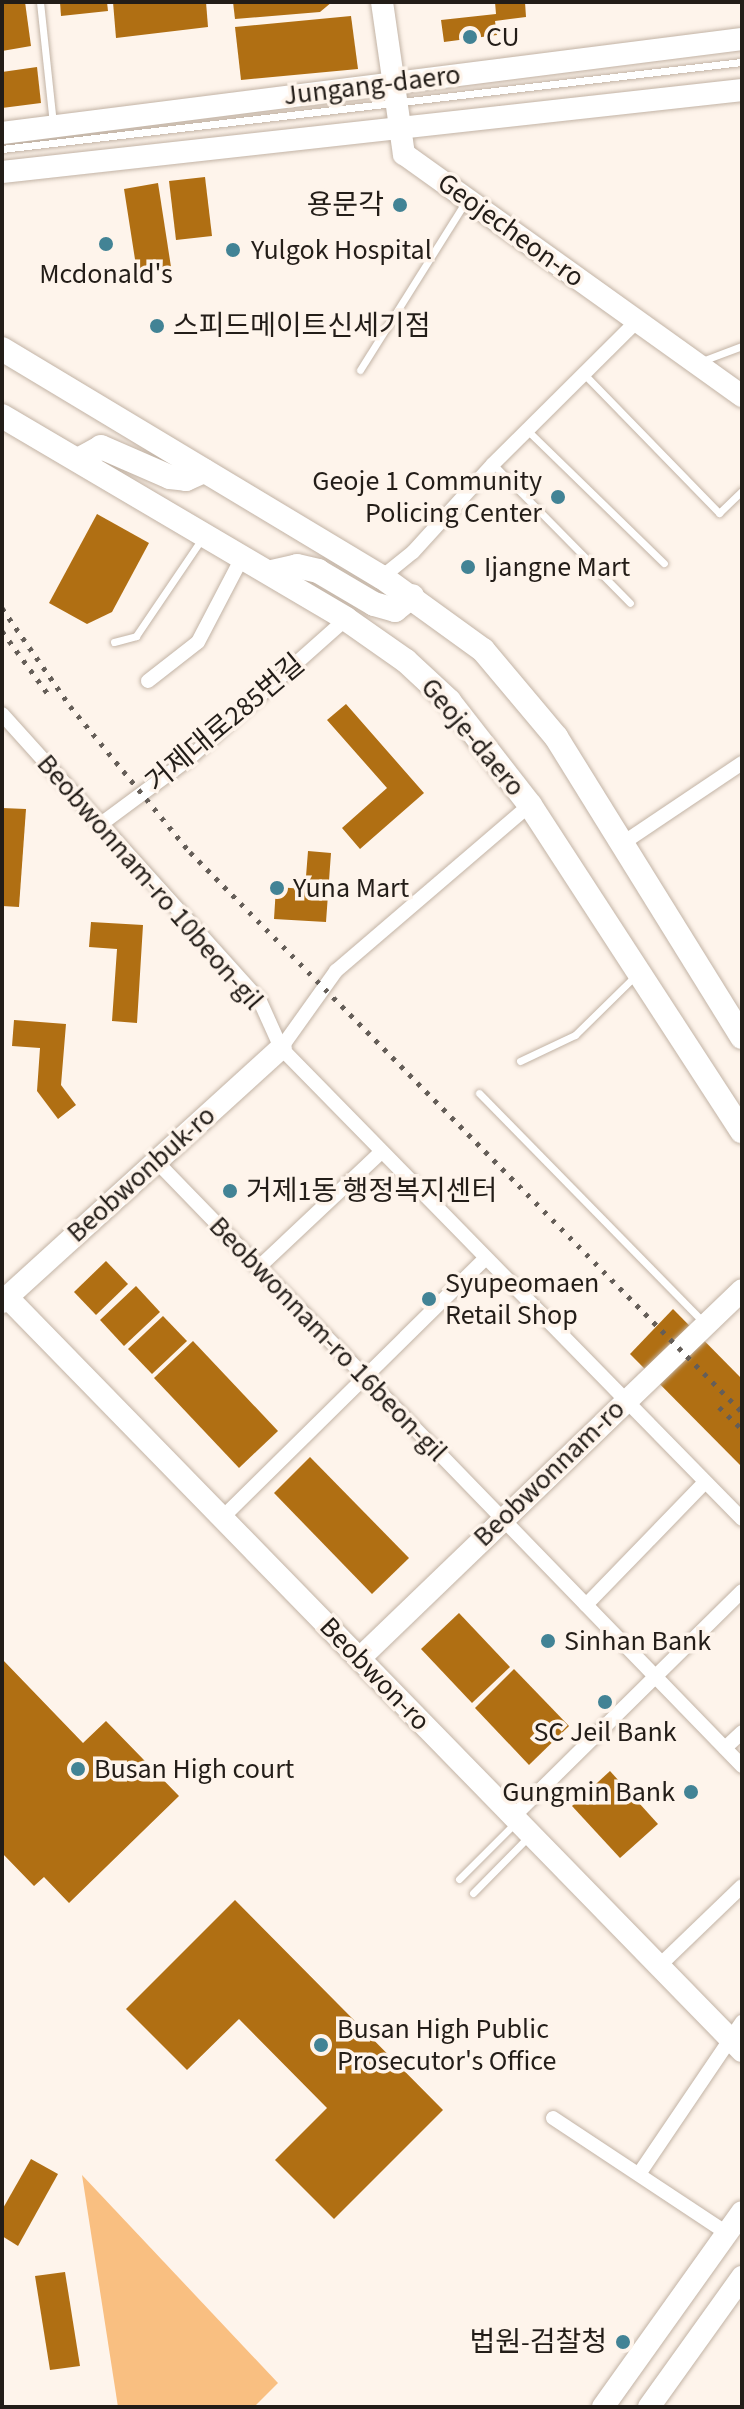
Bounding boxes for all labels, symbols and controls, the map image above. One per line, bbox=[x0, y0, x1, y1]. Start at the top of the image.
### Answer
place label: CU bbox=[486, 20, 520, 54]
marker: CU bbox=[461, 28, 479, 46]
street label: Jungang-daero bbox=[282, 57, 462, 113]
street label: Geojecheon-ro bbox=[431, 166, 591, 294]
place label: 용문각 bbox=[307, 188, 384, 222]
marker: 용문각 bbox=[391, 196, 409, 214]
place label: Yulgok Hospital bbox=[251, 233, 432, 267]
marker: Mcdonald's bbox=[97, 235, 115, 253]
marker: Yulgok Hospital bbox=[222, 239, 244, 261]
place label: Mcdonald's bbox=[39, 257, 173, 291]
place label: 스피드메이트신세기점 bbox=[173, 309, 431, 343]
marker: 스피드메이트신세기점 bbox=[148, 317, 166, 335]
place label: Geoje 1 Community Policing Center bbox=[312, 464, 542, 530]
marker: Geoje 1 Community Policing Center bbox=[549, 488, 567, 506]
place label: Ijangne Mart bbox=[484, 550, 630, 584]
marker: Ijangne Mart bbox=[459, 558, 477, 576]
street label: 거제대로285번길 bbox=[139, 647, 311, 799]
street label: Geoje-daero bbox=[414, 671, 532, 803]
street label: Beobwonnam-ro 10beon-gil bbox=[30, 747, 270, 1017]
place label: Yuna Mart bbox=[293, 871, 409, 905]
marker: Yuna Mart bbox=[268, 879, 286, 897]
street label: Beobwonbuk-ro bbox=[60, 1099, 222, 1249]
place label: 거제1동 행정복지센터 bbox=[246, 1174, 497, 1208]
marker: 거제1동 행정복지센터 bbox=[221, 1182, 239, 1200]
street label: Beobwonnam-ro 16beon-gil bbox=[202, 1210, 454, 1468]
place label: Syupeomaen Retail Shop bbox=[445, 1266, 599, 1332]
marker: Syupeomaen Retail Shop bbox=[420, 1290, 438, 1308]
street label: Beobwonnam-ro bbox=[466, 1392, 632, 1554]
street label: Beobwon-ro bbox=[313, 1610, 437, 1738]
place label: Sinhan Bank bbox=[564, 1624, 711, 1658]
marker: Sinhan Bank bbox=[539, 1632, 557, 1650]
marker: SC Jeil Bank bbox=[596, 1693, 614, 1711]
place label: SC Jeil Bank bbox=[533, 1715, 677, 1749]
place label: Busan High court bbox=[94, 1752, 294, 1786]
marker: Busan High court bbox=[69, 1760, 87, 1778]
place label: Gungmin Bank bbox=[502, 1775, 675, 1809]
marker: Gungmin Bank bbox=[682, 1783, 700, 1801]
place label: Busan High Public Prosecutor's Office bbox=[337, 2012, 556, 2078]
marker: Busan High Public Prosecutor's Office bbox=[312, 2036, 330, 2054]
place label: 법원-검찰청 bbox=[469, 2325, 607, 2359]
marker: 법원-검찰청 bbox=[614, 2333, 632, 2351]

